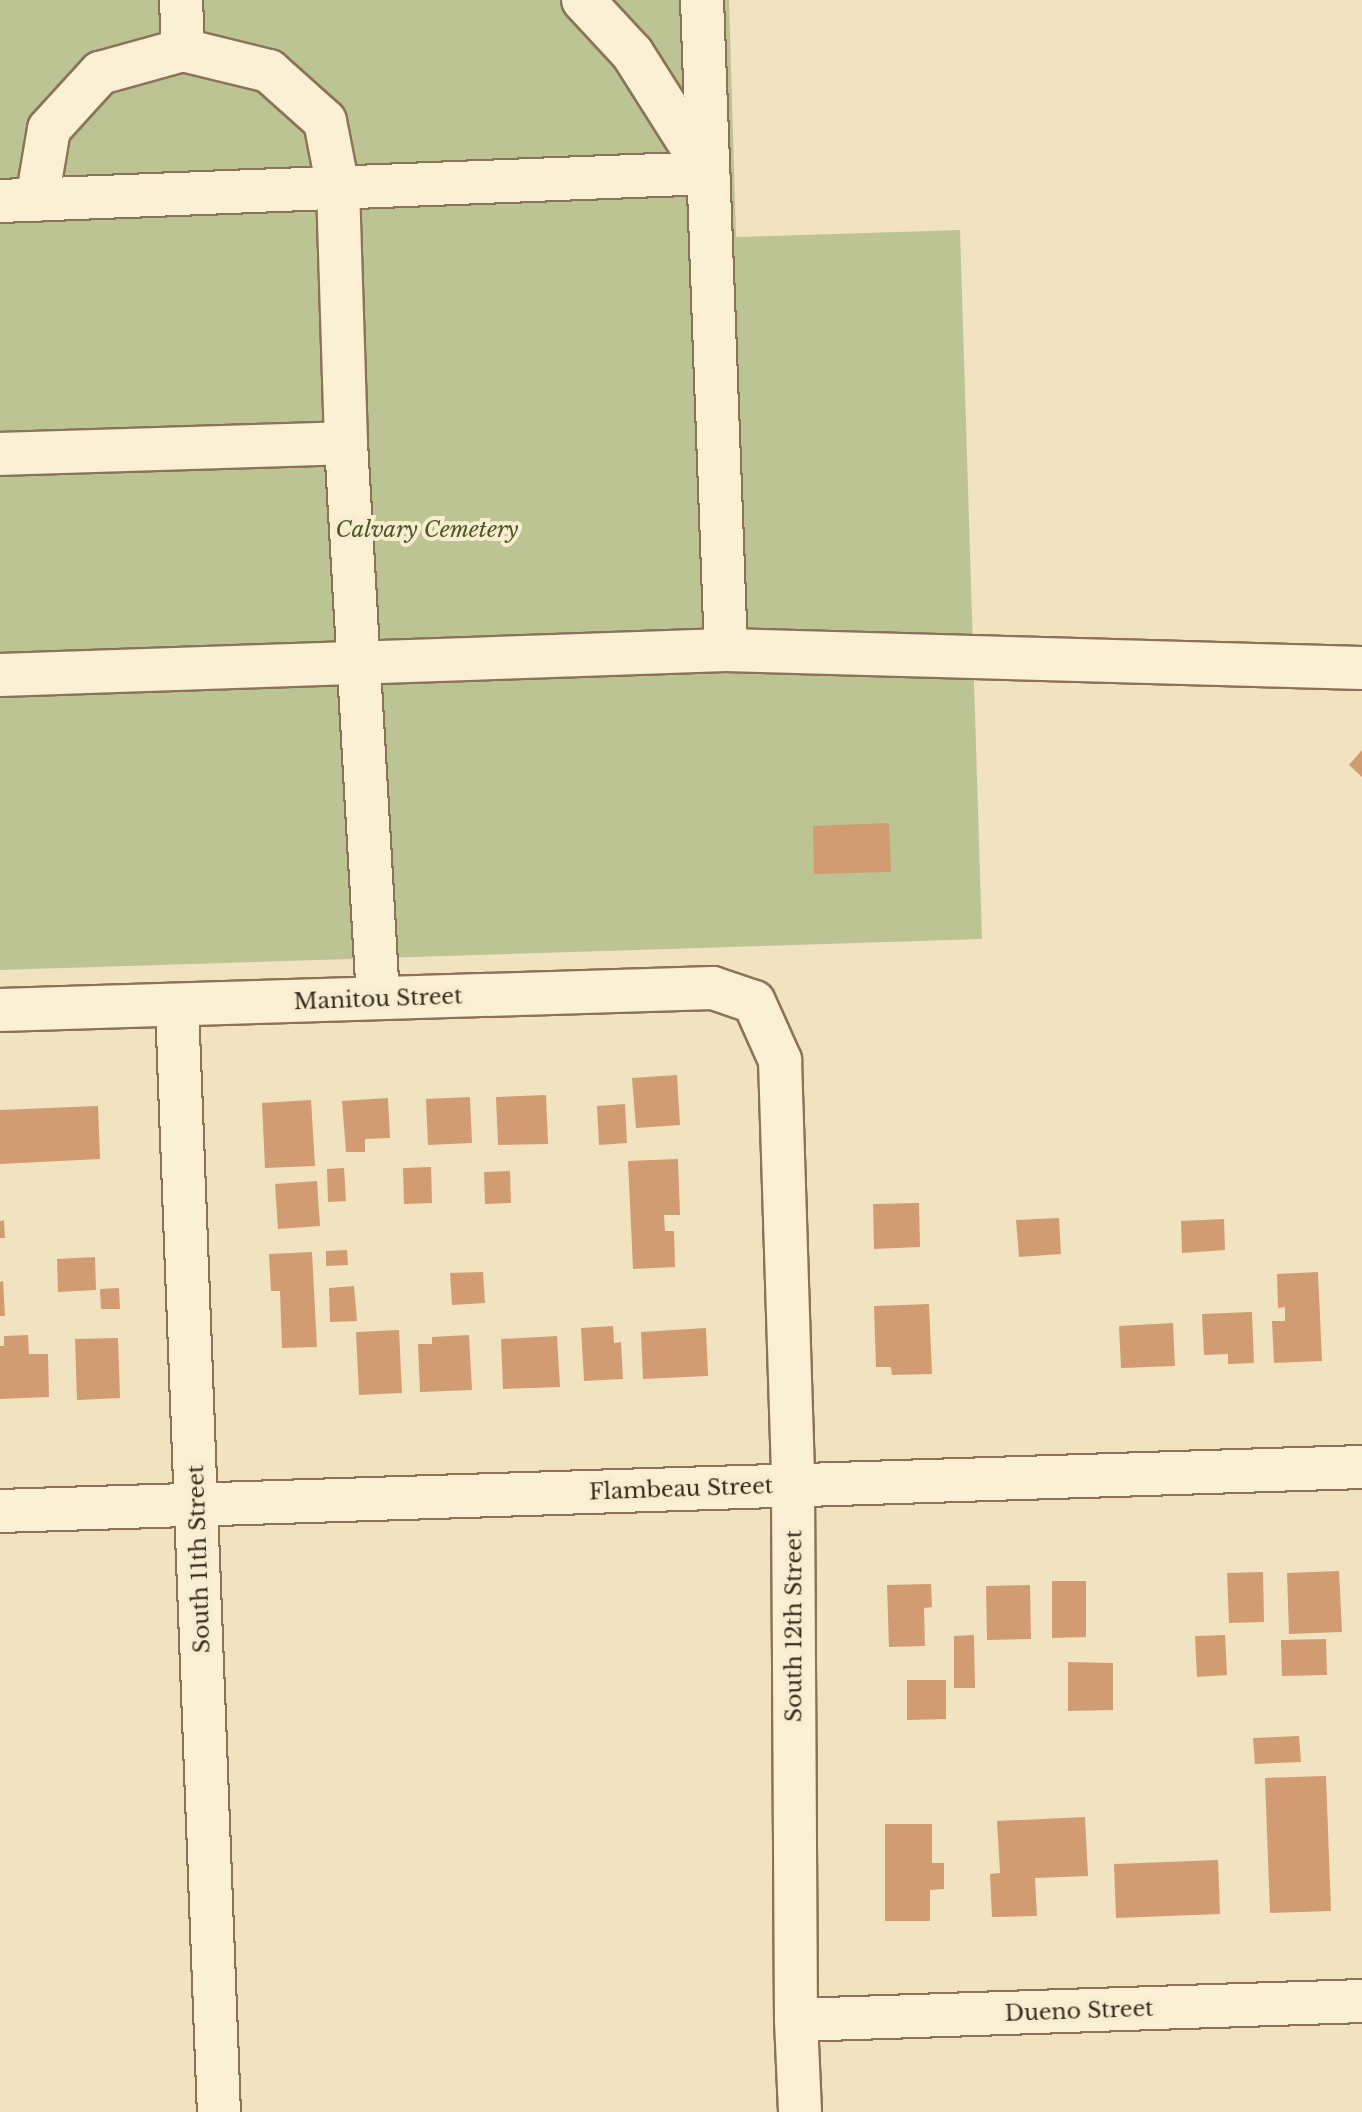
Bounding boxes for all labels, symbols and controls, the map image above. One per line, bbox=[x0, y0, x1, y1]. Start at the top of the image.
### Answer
park label: Calvary Cemetery bbox=[336, 517, 518, 543]
street label: Manitou Street bbox=[293, 983, 463, 1015]
street label: South 11th Street bbox=[183, 1464, 215, 1654]
street label: Flambeau Street bbox=[589, 1473, 773, 1505]
street label: South 12th Street bbox=[781, 1530, 807, 1722]
street label: Dueno Street bbox=[1004, 1995, 1154, 2027]

